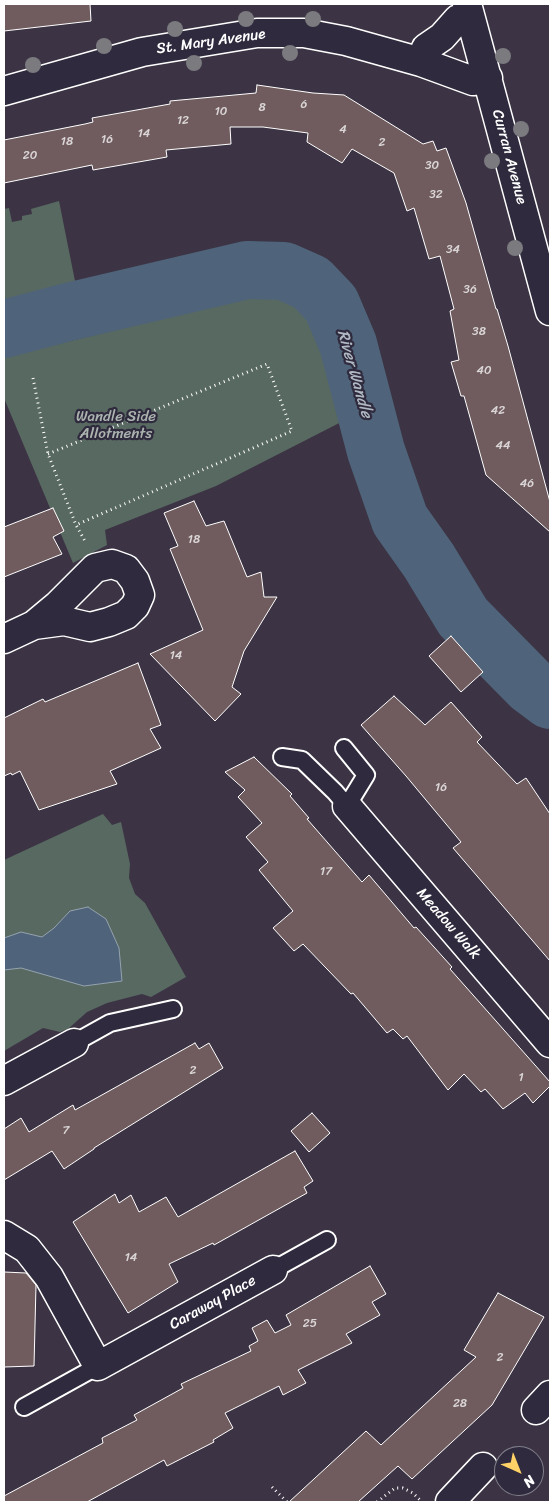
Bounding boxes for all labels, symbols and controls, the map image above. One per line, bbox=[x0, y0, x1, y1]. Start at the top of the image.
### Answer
street label: St. Mary Avenue bbox=[155, 25, 267, 59]
house number: 6 bbox=[301, 98, 307, 112]
house number: 8 bbox=[258, 101, 266, 115]
house number: 10 bbox=[215, 105, 227, 119]
street label: Curran Avenue bbox=[488, 108, 530, 206]
house number: 12 bbox=[177, 114, 189, 128]
house number: 4 bbox=[339, 123, 347, 137]
house number: 14 bbox=[138, 127, 150, 141]
house number: 16 bbox=[101, 133, 113, 147]
house number: 18 bbox=[61, 135, 73, 149]
house number: 2 bbox=[379, 136, 385, 150]
house number: 20 bbox=[23, 149, 37, 163]
house number: 30 bbox=[425, 159, 439, 173]
house number: 32 bbox=[429, 188, 443, 202]
house number: 34 bbox=[446, 243, 460, 257]
house number: 36 bbox=[463, 283, 477, 297]
house number: 38 bbox=[472, 325, 486, 339]
water label: River Wandle bbox=[332, 328, 376, 420]
house number: 40 bbox=[476, 364, 492, 378]
house number: 42 bbox=[491, 404, 505, 418]
park label: Wandle Side Allotments bbox=[76, 408, 156, 443]
house number: 44 bbox=[496, 439, 510, 453]
house number: 46 bbox=[520, 477, 534, 491]
house number: 18 bbox=[188, 533, 200, 547]
house number: 14 bbox=[170, 649, 182, 663]
house number: 16 bbox=[435, 781, 447, 795]
house number: 17 bbox=[320, 865, 332, 879]
street label: Meadow Walk bbox=[412, 885, 484, 963]
house number: 2 bbox=[190, 1064, 196, 1078]
house number: 1 bbox=[518, 1071, 524, 1085]
house number: 7 bbox=[63, 1124, 69, 1138]
house number: 14 bbox=[125, 1251, 137, 1265]
street label: Caraway Place bbox=[167, 1272, 259, 1334]
house number: 25 bbox=[303, 1317, 317, 1331]
house number: 2 bbox=[497, 1351, 503, 1365]
house number: 28 bbox=[453, 1397, 467, 1411]
north arrow bbox=[494, 1446, 544, 1496]
text: N bbox=[517, 1469, 541, 1494]

